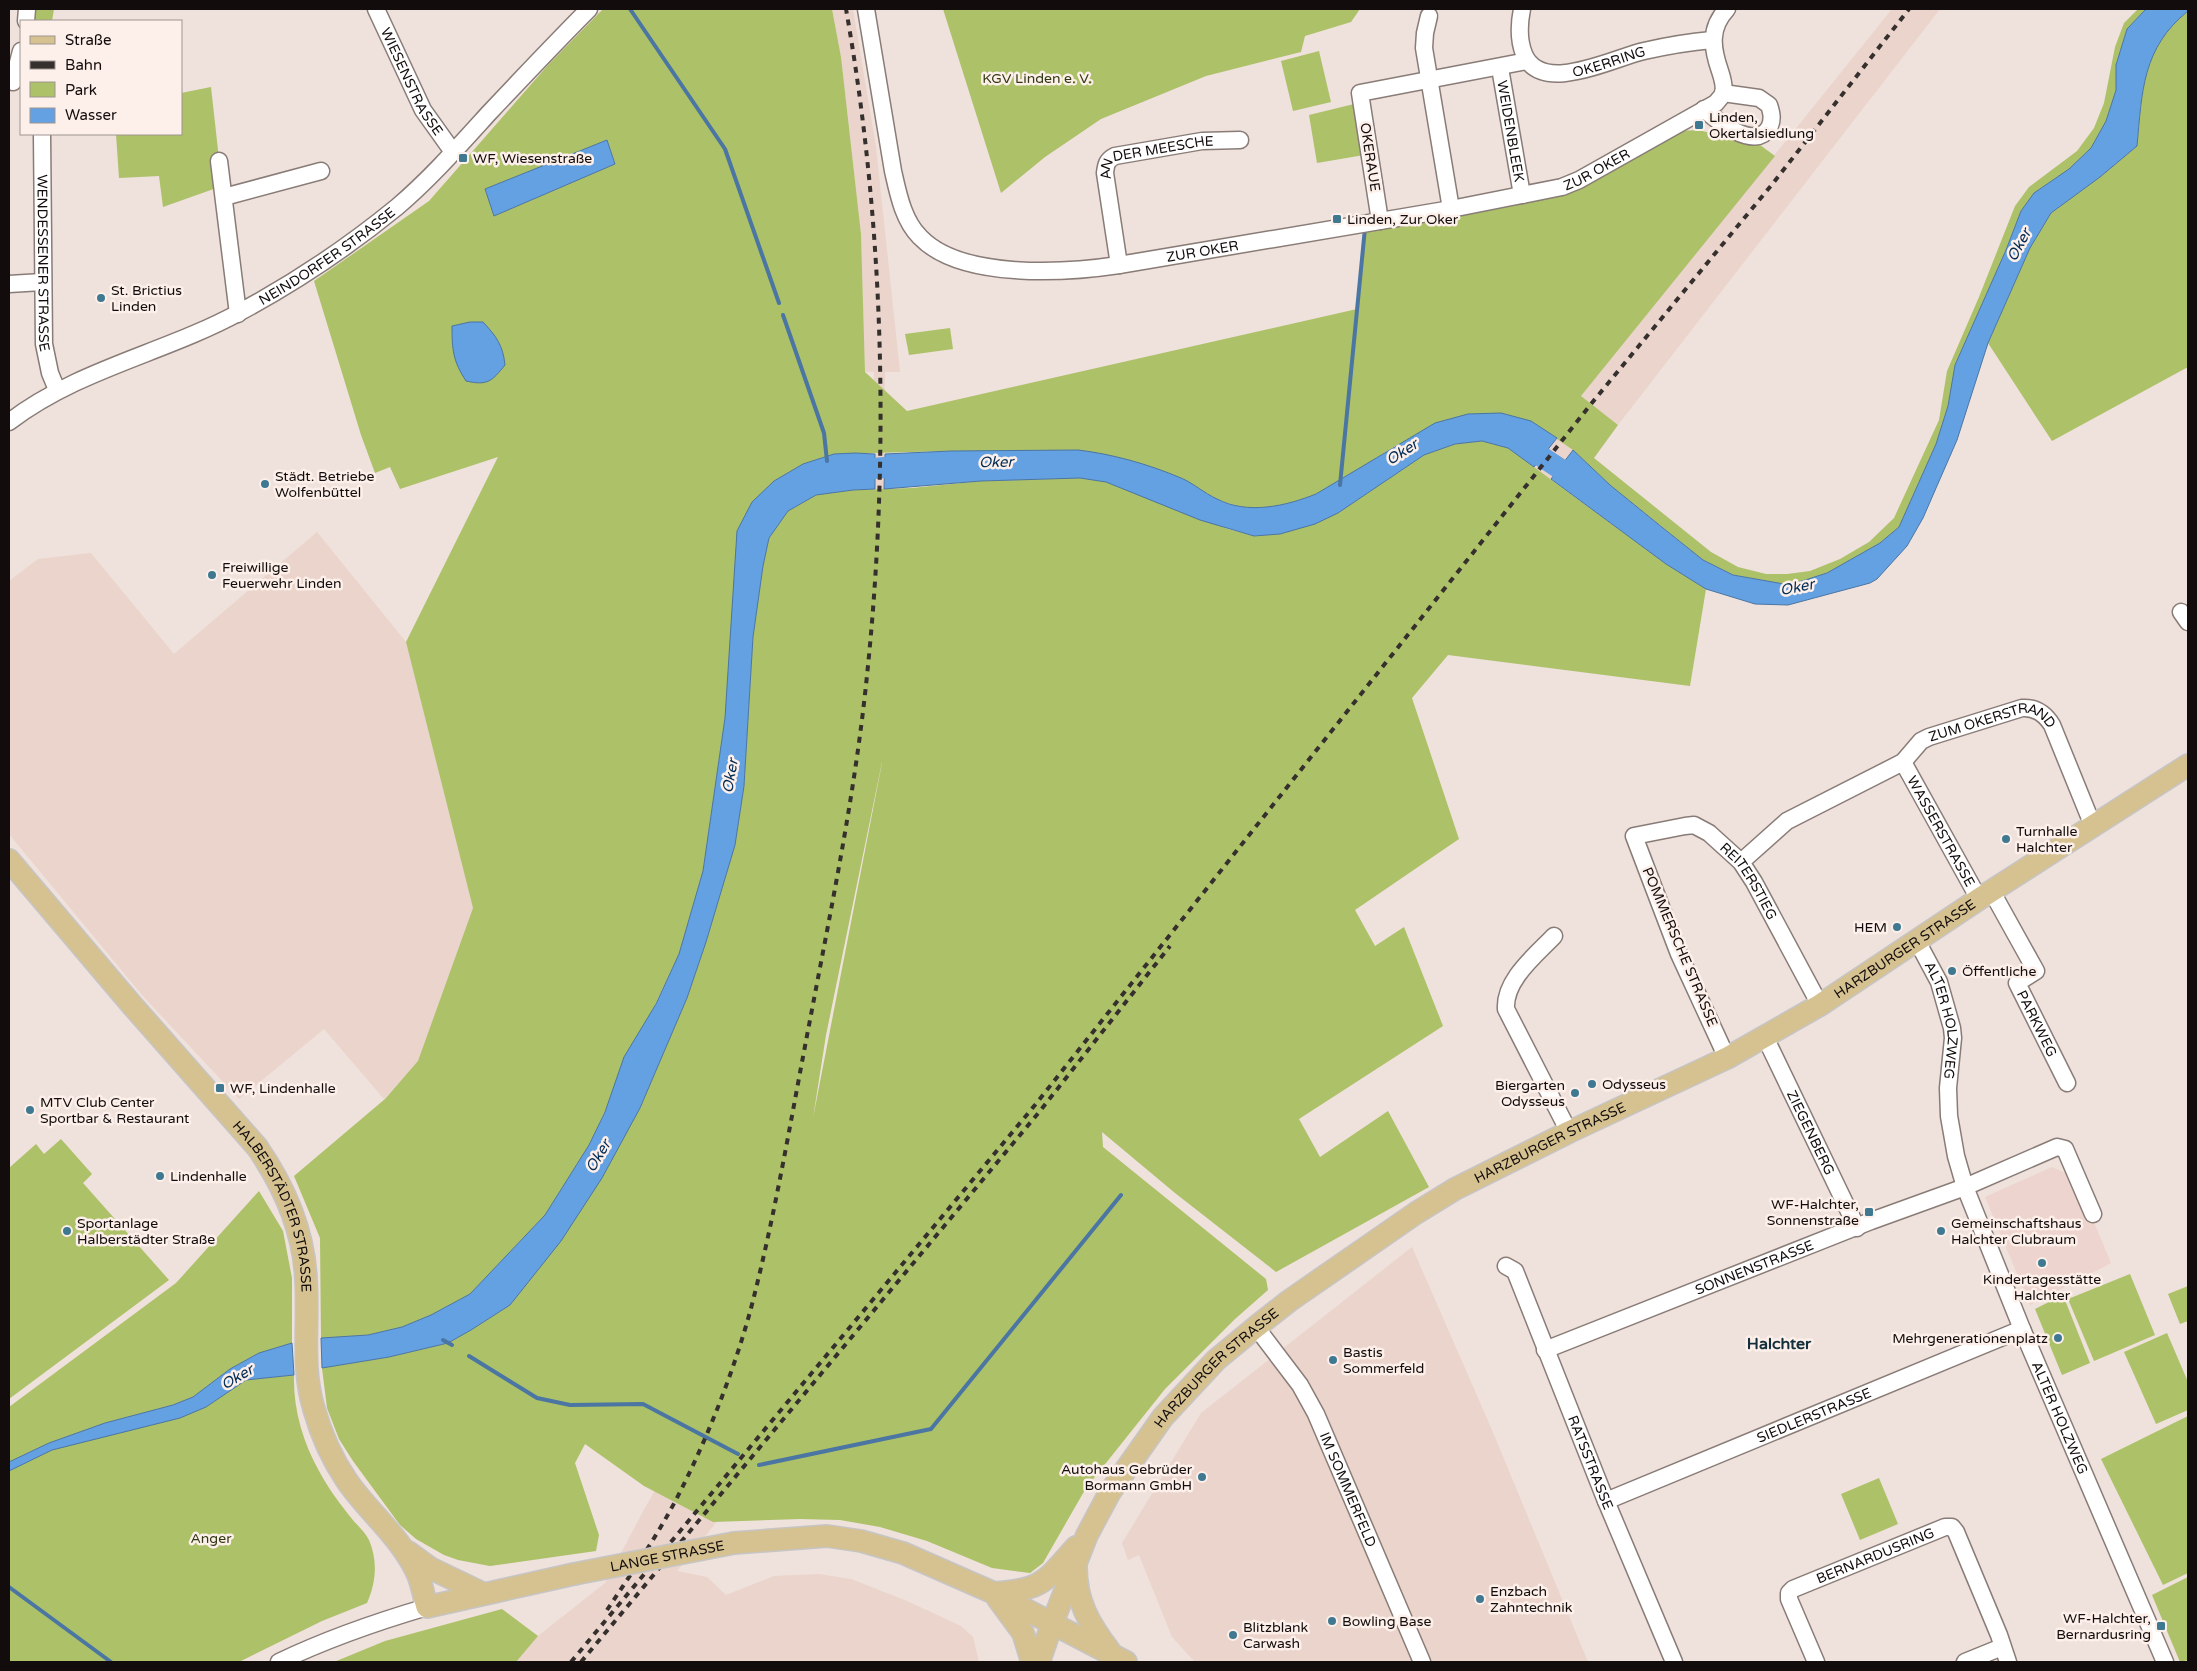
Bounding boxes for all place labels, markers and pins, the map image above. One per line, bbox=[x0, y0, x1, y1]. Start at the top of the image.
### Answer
place label: Linden, Okertalsiedlung bbox=[1709, 109, 1814, 142]
marker: Linden, Okertalsiedlung bbox=[1693, 119, 1705, 131]
place label: WF, Wiesenstraße bbox=[473, 150, 592, 167]
marker: WF, Wiesenstraße bbox=[457, 152, 469, 164]
place label: Linden, Zur Oker bbox=[1347, 211, 1459, 228]
marker: Linden, Zur Oker bbox=[1331, 213, 1343, 225]
place label: St. Brictius Linden bbox=[111, 282, 182, 315]
marker: St. Brictius Linden bbox=[95, 292, 107, 304]
place label: Städt. Betriebe Wolfenbüttel bbox=[275, 468, 375, 501]
marker: Städt. Betriebe Wolfenbüttel bbox=[259, 478, 271, 490]
place label: Freiwillige Feuerwehr Linden bbox=[222, 559, 342, 592]
marker: Freiwillige Feuerwehr Linden bbox=[206, 569, 218, 581]
place label: Turnhalle Halchter bbox=[2016, 823, 2077, 856]
marker: Turnhalle Halchter bbox=[2000, 833, 2012, 845]
place label: HEM bbox=[1854, 919, 1887, 936]
marker: HEM bbox=[1891, 921, 1903, 933]
place label: Öffentliche bbox=[1962, 963, 2036, 980]
marker: Öffentliche bbox=[1946, 965, 1958, 977]
place label: Odysseus bbox=[1602, 1076, 1666, 1093]
place label: Biergarten Odysseus bbox=[1495, 1077, 1565, 1110]
marker: Odysseus bbox=[1586, 1078, 1598, 1090]
place label: WF, Lindenhalle bbox=[230, 1080, 336, 1097]
marker: WF, Lindenhalle bbox=[214, 1082, 226, 1094]
marker: Biergarten Odysseus bbox=[1569, 1087, 1581, 1099]
place label: MTV Club Center Sportbar & Restaurant bbox=[40, 1094, 190, 1127]
marker: MTV Club Center Sportbar & Restaurant bbox=[24, 1104, 36, 1116]
place label: Lindenhalle bbox=[170, 1168, 247, 1185]
marker: Lindenhalle bbox=[154, 1170, 166, 1182]
place label: WF-Halchter, Sonnenstraße bbox=[1767, 1196, 1859, 1229]
marker: WF-Halchter, Sonnenstraße bbox=[1863, 1206, 1875, 1218]
place label: Sportanlage Halberstädter Straße bbox=[77, 1215, 215, 1248]
place label: Gemeinschaftshaus Halchter Clubraum bbox=[1951, 1215, 2082, 1248]
marker: Sportanlage Halberstädter Straße bbox=[61, 1225, 73, 1237]
marker: Gemeinschaftshaus Halchter Clubraum bbox=[1935, 1225, 1947, 1237]
marker: Kindertagesstätte Halchter bbox=[2036, 1257, 2048, 1269]
place label: Kindertagesstätte Halchter bbox=[1983, 1271, 2101, 1304]
place label: Mehrgenerationenplatz bbox=[1892, 1330, 2048, 1347]
marker: Mehrgenerationenplatz bbox=[2052, 1332, 2064, 1344]
place label: Bastis Sommerfeld bbox=[1343, 1344, 1424, 1377]
marker: Bastis Sommerfeld bbox=[1327, 1354, 1339, 1366]
place label: Autohaus Gebrüder Bormann GmbH bbox=[1061, 1461, 1193, 1494]
marker: Autohaus Gebrüder Bormann GmbH bbox=[1196, 1471, 1208, 1483]
place label: Enzbach Zahntechnik bbox=[1490, 1583, 1573, 1616]
marker: Enzbach Zahntechnik bbox=[1474, 1593, 1486, 1605]
place label: WF-Halchter, Bernardusring bbox=[2056, 1610, 2151, 1643]
place label: Bowling Base bbox=[1342, 1613, 1431, 1630]
marker: Bowling Base bbox=[1326, 1615, 1338, 1627]
place label: Blitzblank Carwash bbox=[1243, 1619, 1309, 1652]
marker: WF-Halchter, Bernardusring bbox=[2155, 1620, 2167, 1632]
marker: Blitzblank Carwash bbox=[1227, 1629, 1239, 1641]

